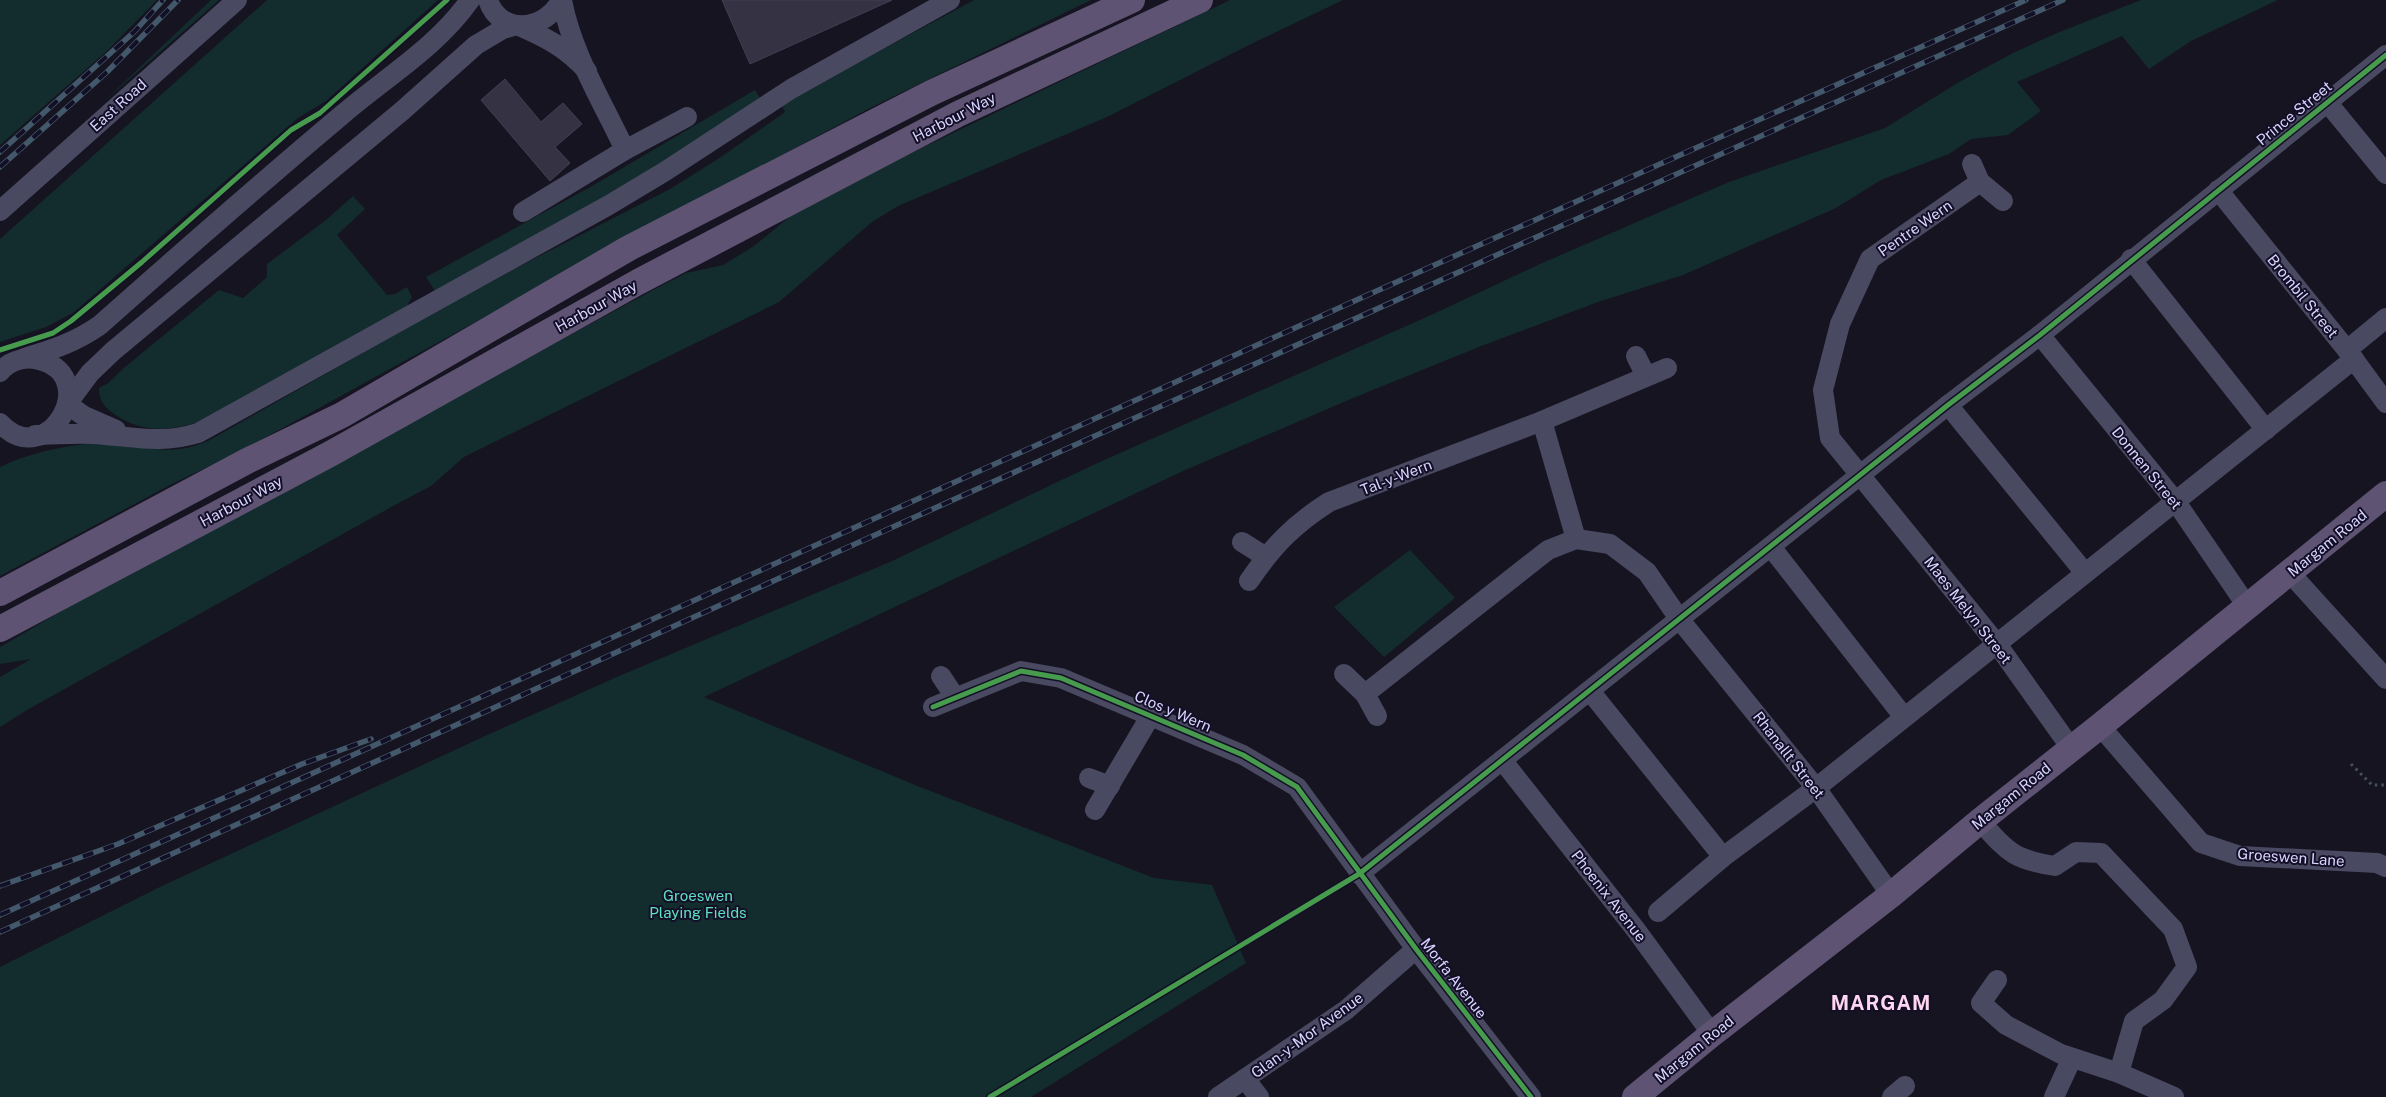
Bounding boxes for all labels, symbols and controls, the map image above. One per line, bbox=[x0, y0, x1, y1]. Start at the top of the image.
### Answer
street label: East Road bbox=[86, 75, 150, 135]
street label: Prince Street bbox=[2253, 77, 2335, 149]
street label: Harbour Way bbox=[910, 89, 998, 145]
street label: Pentre Wern bbox=[1875, 196, 1955, 260]
street label: Brombil Street bbox=[2264, 251, 2342, 341]
street label: Harbour Way bbox=[552, 277, 640, 335]
street label: Donnen Street bbox=[2109, 423, 2185, 513]
street label: Tal-y-Wern bbox=[1358, 456, 1434, 498]
street label: Harbour Way bbox=[197, 472, 285, 530]
street label: Margam Road bbox=[2284, 506, 2370, 580]
street label: Maes Melyn Street bbox=[1921, 553, 2015, 667]
street label: Clos y Wern bbox=[1132, 687, 1214, 735]
street label: Rhanallt Street bbox=[1750, 708, 1828, 802]
street label: Margam Road bbox=[1968, 759, 2054, 833]
street label: Groeswen Lane bbox=[2237, 845, 2345, 869]
street label: Phoenix Avenue bbox=[1568, 847, 1650, 945]
park label: Groeswen Playing Fields bbox=[649, 887, 747, 921]
street label: Morfa Avenue bbox=[1417, 935, 1491, 1021]
street label: Glan-y-Mor Avenue bbox=[1248, 989, 1366, 1081]
district label: MARGAM bbox=[1831, 991, 1931, 1015]
street label: Margam Road bbox=[1651, 1012, 1737, 1086]

